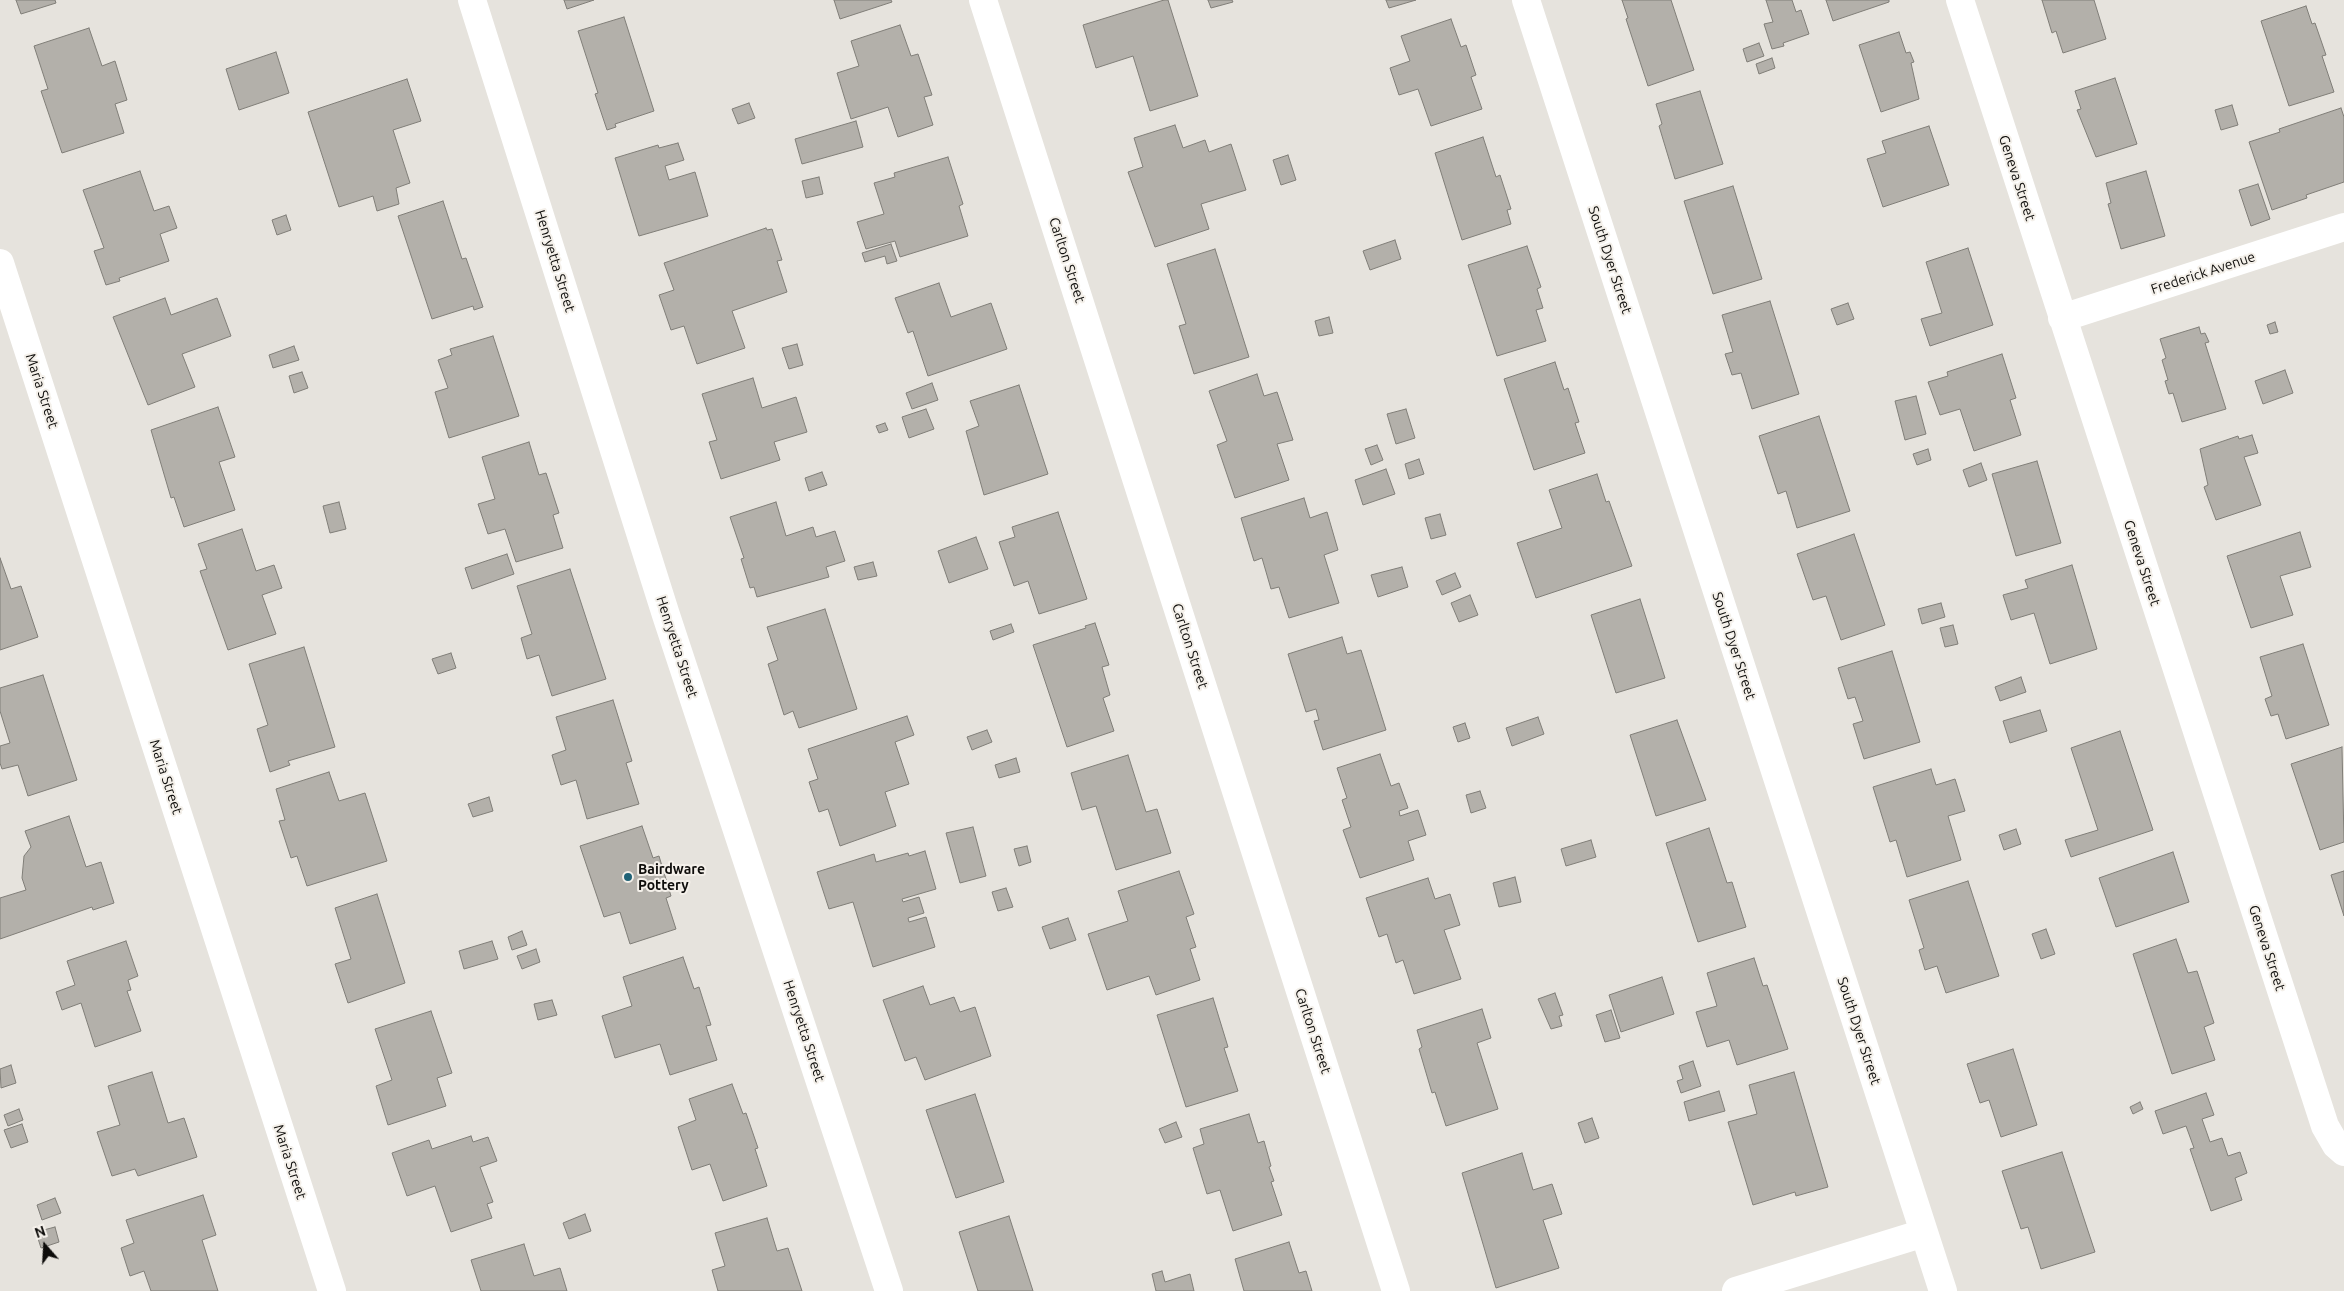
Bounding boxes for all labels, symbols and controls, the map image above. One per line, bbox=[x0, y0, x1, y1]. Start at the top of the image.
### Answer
street label: Geneva Street bbox=[1995, 133, 2039, 223]
street label: South Dyer Street bbox=[1585, 204, 1635, 316]
street label: Henryetta Street bbox=[531, 208, 579, 314]
street label: Carlton Street bbox=[1045, 215, 1089, 305]
street label: Frederick Avenue bbox=[2149, 248, 2257, 298]
street label: Maria Street bbox=[22, 352, 62, 430]
street label: Geneva Street bbox=[2120, 518, 2164, 608]
street label: South Dyer Street bbox=[1709, 590, 1759, 702]
street label: Henryetta Street bbox=[653, 594, 701, 700]
street label: Carlton Street bbox=[1168, 601, 1212, 691]
street label: Maria Street bbox=[146, 738, 186, 816]
place label: Bairdware Pottery bbox=[638, 861, 705, 894]
marker: Bairdware Pottery bbox=[622, 871, 634, 883]
street label: Geneva Street bbox=[2245, 903, 2289, 993]
street label: South Dyer Street bbox=[1834, 975, 1884, 1087]
street label: Henryetta Street bbox=[780, 978, 828, 1084]
street label: Carlton Street bbox=[1291, 986, 1335, 1076]
street label: Maria Street bbox=[270, 1123, 310, 1201]
north arrow bbox=[20, 1221, 70, 1271]
text: N bbox=[33, 1223, 48, 1241]

